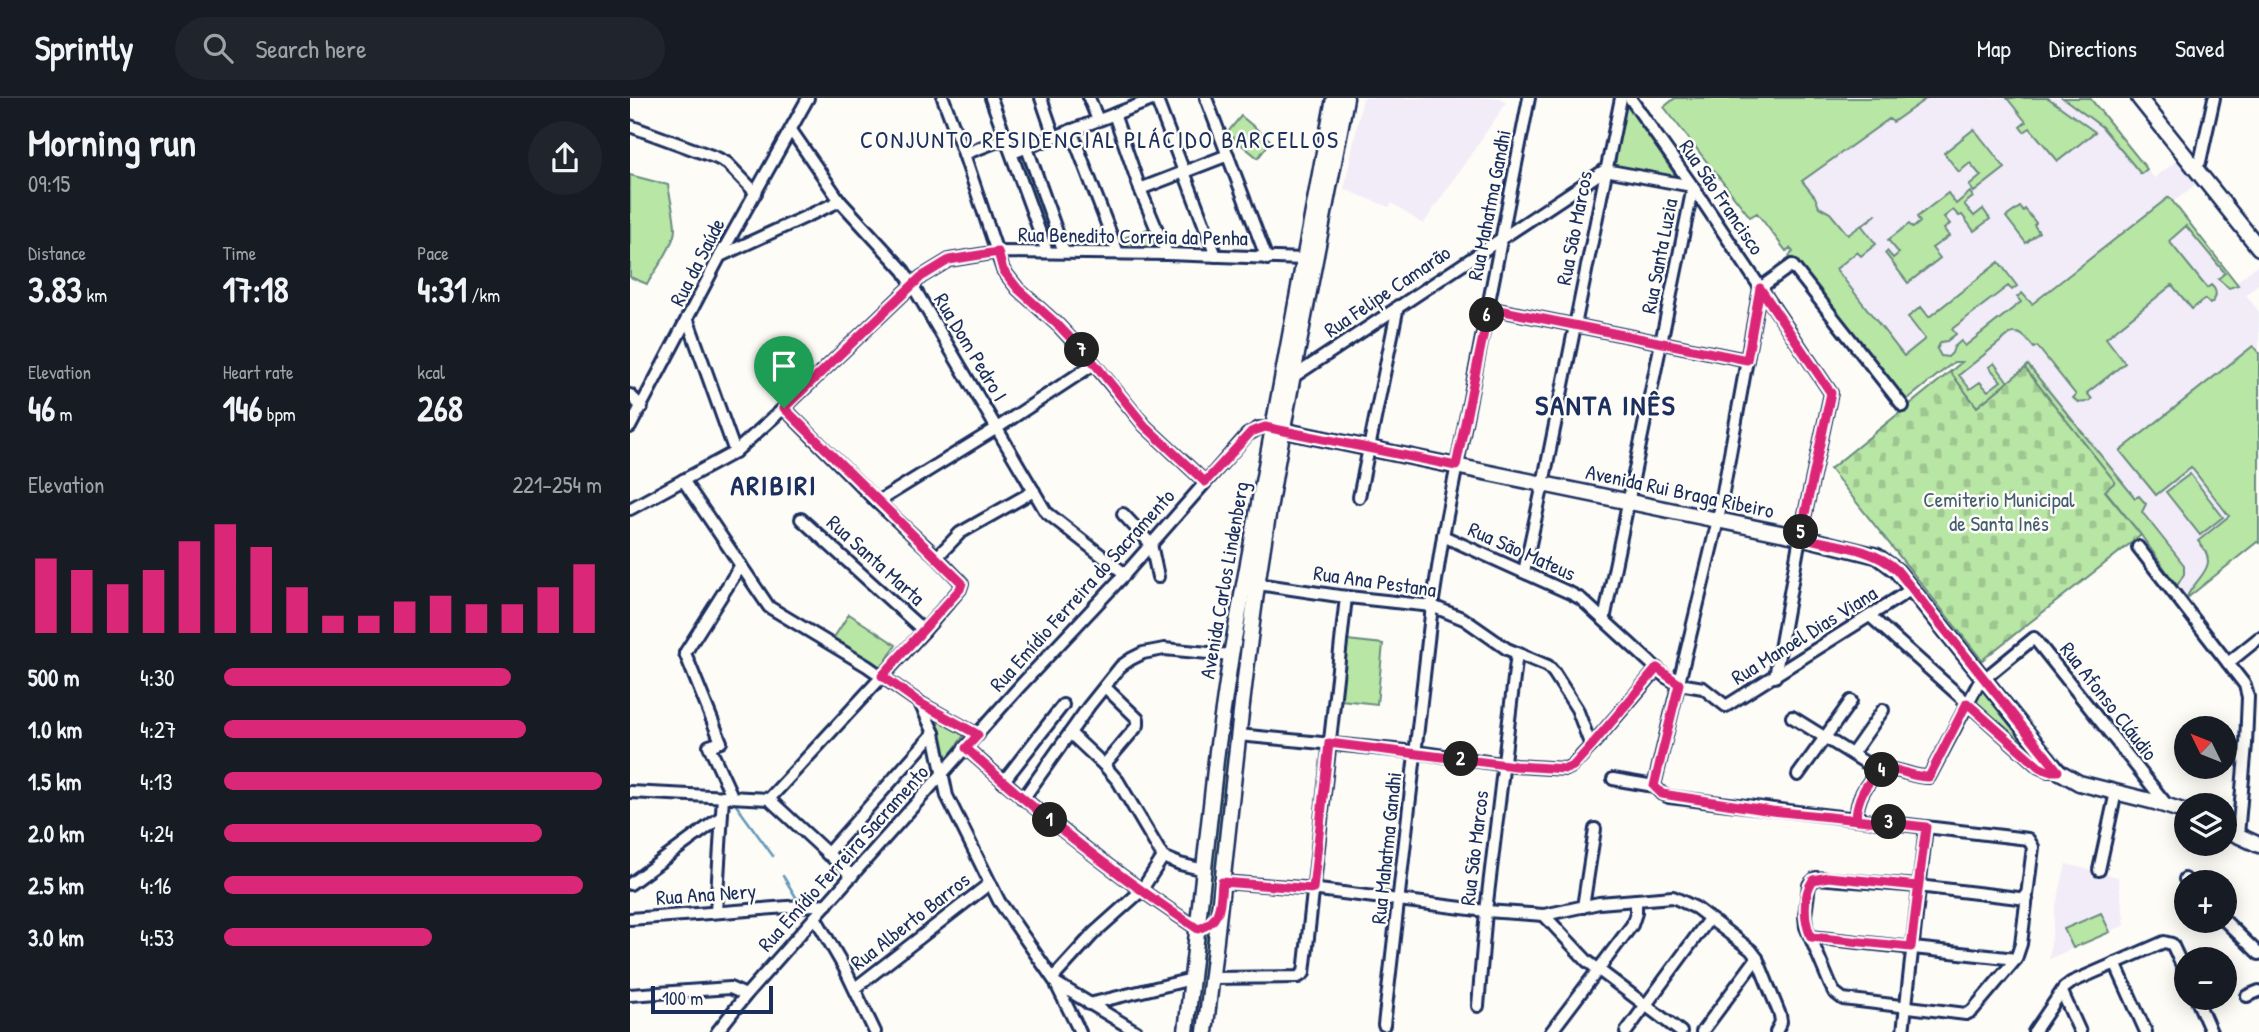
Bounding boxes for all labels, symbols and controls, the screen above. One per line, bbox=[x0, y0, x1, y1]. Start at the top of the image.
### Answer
search box bbox=[175, 17, 665, 80]
text: Sprintly bbox=[35, 26, 133, 70]
icon: search bbox=[199, 29, 237, 67]
text: Search here bbox=[255, 31, 366, 66]
text: Map bbox=[1977, 32, 2011, 64]
text: Directions bbox=[2049, 32, 2137, 64]
text: Saved bbox=[2175, 32, 2224, 64]
text: Morning run bbox=[28, 116, 196, 168]
button: share bbox=[528, 121, 602, 195]
district label: CONJUNTO RESIDENCIAL PLÁCIDO BARCELLOS bbox=[860, 123, 1340, 155]
street label: Rua Mahatma Gandhi bbox=[1460, 127, 1518, 283]
street label: Rua São Francisco bbox=[1673, 134, 1771, 260]
text: 09:15 bbox=[28, 168, 70, 199]
street label: Rua São Marcos bbox=[1549, 168, 1599, 288]
street label: Rua Santa Luzia bbox=[1634, 196, 1684, 316]
street label: Rua da Saúde bbox=[662, 213, 732, 311]
street label: Rua Benedito Correia da Penha bbox=[1018, 219, 1248, 253]
street label: Rua Felipe Camarão bbox=[1318, 238, 1456, 344]
text: Distance bbox=[28, 240, 86, 266]
text: Time bbox=[223, 240, 256, 266]
text: Pace bbox=[417, 240, 449, 266]
text: 3.83 bbox=[28, 266, 82, 313]
text: 17:18 bbox=[223, 266, 289, 313]
text: 4:31 bbox=[417, 266, 467, 313]
text: km bbox=[82, 282, 107, 308]
text: /km bbox=[467, 282, 500, 308]
street label: Rua Dom Pedro I bbox=[927, 287, 1015, 407]
pin: 6 bbox=[1470, 298, 1504, 332]
text: 6 bbox=[1483, 301, 1490, 327]
pin: 7 bbox=[1064, 332, 1100, 368]
pin bbox=[754, 336, 814, 408]
text: 7 bbox=[1077, 336, 1086, 362]
icon: arrive bbox=[765, 347, 803, 385]
text: Elevation bbox=[28, 359, 91, 385]
text: Heart rate bbox=[223, 359, 294, 385]
text: kcal bbox=[417, 359, 445, 385]
text: 46 bbox=[28, 385, 55, 432]
text: 146 bbox=[223, 385, 262, 432]
text: 268 bbox=[417, 385, 463, 432]
district label: SANTA INÊS bbox=[1535, 386, 1677, 424]
text: m bbox=[55, 401, 72, 427]
text: bpm bbox=[262, 401, 296, 427]
street label: Avenida Rui Braga Ribeiro bbox=[1583, 457, 1777, 525]
district label: ARIBIRI bbox=[730, 466, 818, 504]
text: Elevation bbox=[28, 469, 104, 500]
text: 221–254 m bbox=[512, 469, 602, 500]
street label: Avenida Carlos Lindenberg bbox=[1192, 479, 1256, 681]
street label: Rua Emídio Ferreira do Sacramento bbox=[983, 482, 1181, 698]
park label: Cemiterio Municipal de Santa Inês bbox=[1923, 485, 2075, 538]
street label: Rua Santa Marta bbox=[821, 508, 931, 612]
street label: Rua São Mateus bbox=[1464, 514, 1580, 588]
pin: 5 bbox=[1784, 514, 1818, 550]
text: 5 bbox=[1796, 518, 1805, 544]
street label: Rua Ana Pestana bbox=[1312, 558, 1438, 604]
street label: Rua Manoel Dias Viana bbox=[1726, 579, 1882, 691]
street label: Rua Afonso Cláudio bbox=[2053, 636, 2165, 766]
text: 500 m bbox=[28, 662, 79, 693]
text: 4:30 bbox=[140, 662, 175, 693]
text: 1.0 km bbox=[28, 714, 82, 745]
text: 4:27 bbox=[140, 714, 176, 745]
north arrow bbox=[2174, 716, 2236, 779]
map controls bbox=[2174, 716, 2237, 1010]
pin: 2 bbox=[1444, 742, 1478, 776]
text: 2 bbox=[1456, 745, 1465, 771]
pin: 4 bbox=[1864, 752, 1900, 788]
text: 4 bbox=[1878, 756, 1885, 782]
street label: Rua Emídio Ferreira Sacramento bbox=[751, 758, 935, 958]
text: 1.5 km bbox=[28, 766, 81, 797]
text: 4:13 bbox=[140, 766, 173, 797]
street label: Rua Mahatma Gandhi bbox=[1364, 770, 1408, 926]
street label: Rua São Marcos bbox=[1453, 789, 1495, 907]
button: layers bbox=[2174, 793, 2237, 856]
pin: 1 bbox=[1032, 802, 1068, 838]
pin: 3 bbox=[1872, 804, 1906, 840]
text: 1 bbox=[1046, 806, 1053, 832]
text: 3 bbox=[1884, 808, 1893, 834]
text: 2.0 km bbox=[28, 818, 84, 849]
text: 4:24 bbox=[140, 818, 173, 849]
street label: Rua Alberto Barros bbox=[844, 865, 976, 977]
text: 2.5 km bbox=[28, 870, 84, 901]
text: 4:16 bbox=[140, 870, 172, 901]
button: + bbox=[2174, 870, 2237, 933]
street label: Rua Ana Nery bbox=[655, 876, 757, 912]
text: 3.0 km bbox=[28, 922, 84, 953]
text: 4:53 bbox=[140, 922, 174, 953]
button: − bbox=[2174, 947, 2237, 1010]
scale bar bbox=[651, 983, 774, 1015]
text: 100 m bbox=[662, 985, 703, 1011]

